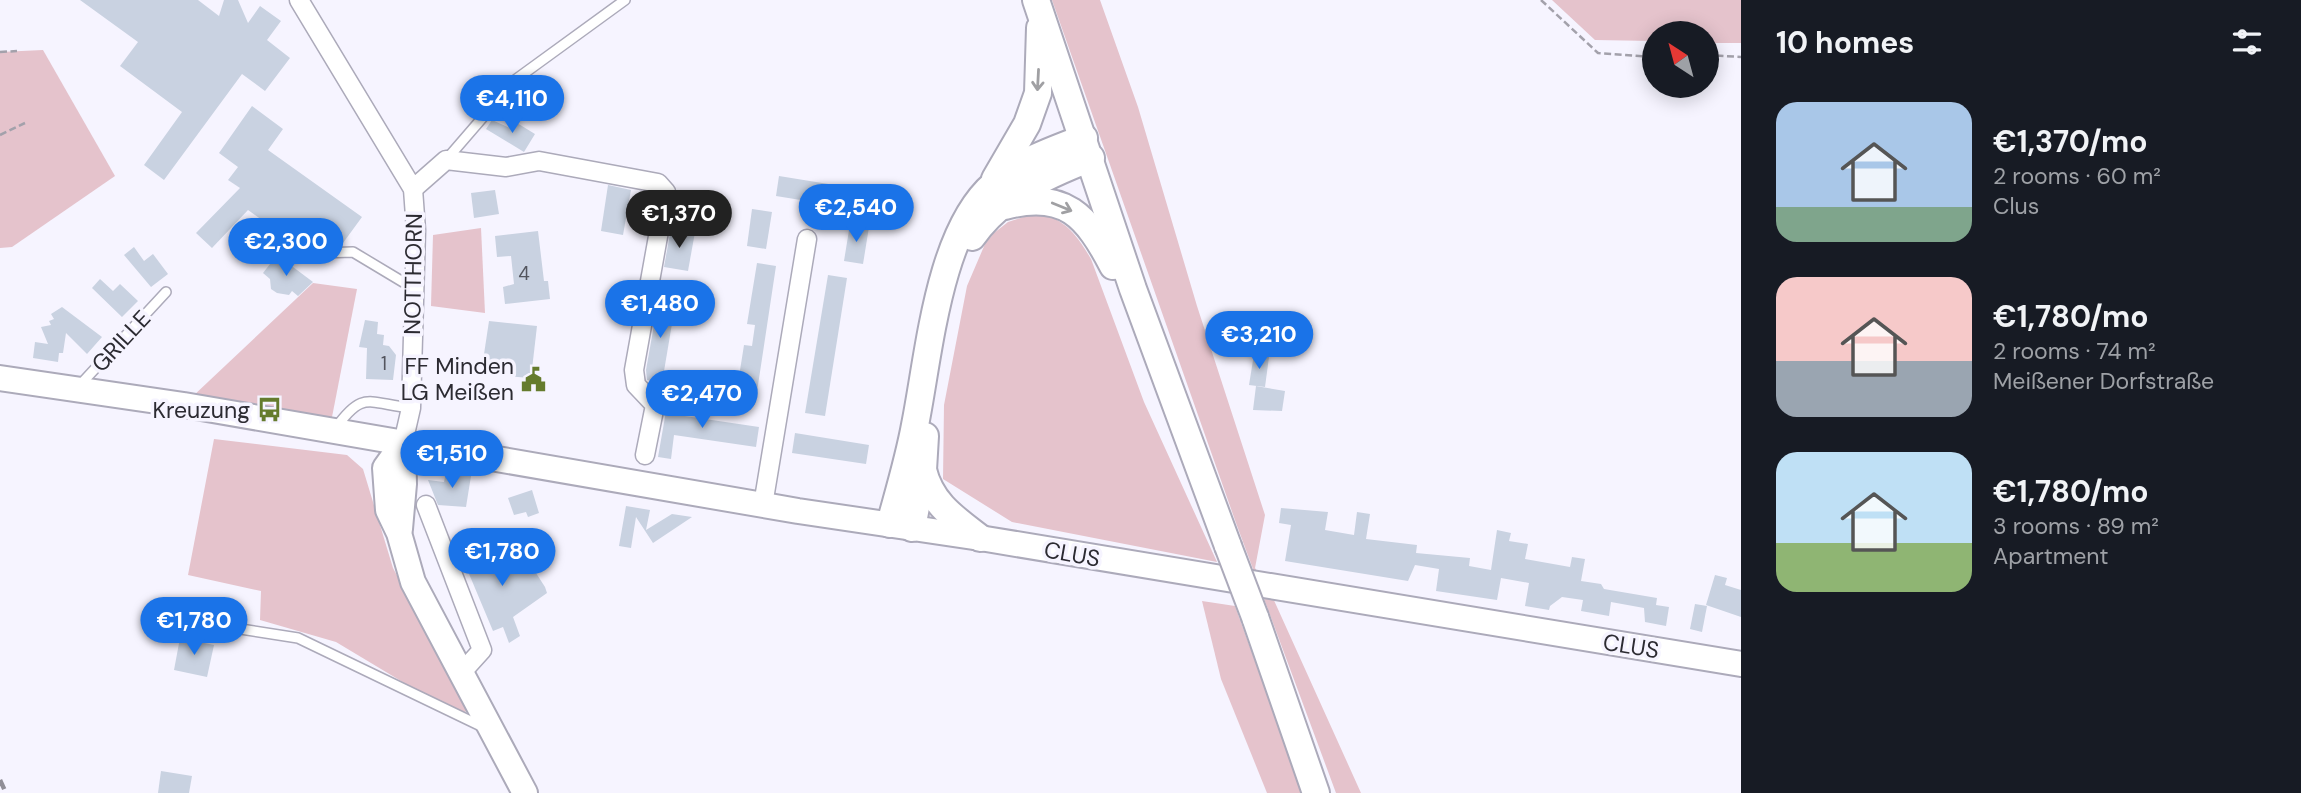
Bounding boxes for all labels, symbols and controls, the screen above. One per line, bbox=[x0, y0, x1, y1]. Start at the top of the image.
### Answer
north arrow bbox=[1642, 21, 1718, 98]
map controls bbox=[1642, 21, 1719, 98]
text: 10 homes bbox=[1776, 23, 1914, 62]
icon: filters bbox=[2228, 23, 2266, 61]
one-way arrow bbox=[1032, 68, 1045, 91]
pin: €4,110 bbox=[455, 76, 569, 135]
text: €4,110 bbox=[476, 83, 548, 113]
text: €1,370/mo bbox=[1993, 122, 2148, 161]
icon: home bbox=[1832, 130, 1916, 214]
text: 2 rooms · 60 m² bbox=[1993, 161, 2161, 191]
pin: €2,540 bbox=[799, 184, 913, 244]
pin: €1,370 bbox=[622, 190, 736, 250]
text: Clus bbox=[1993, 191, 2039, 221]
text: €2,540 bbox=[815, 192, 897, 222]
text: €1,370 bbox=[642, 198, 716, 228]
one-way arrow bbox=[1051, 201, 1073, 214]
street label: NOTTHORN bbox=[397, 213, 429, 335]
pin: €2,300 bbox=[229, 218, 343, 278]
text: €2,300 bbox=[244, 226, 328, 256]
house number: 4 bbox=[518, 261, 530, 286]
pin: €1,480 bbox=[603, 280, 717, 340]
text: €1,480 bbox=[621, 288, 699, 318]
text: €1,780/mo bbox=[1993, 297, 2149, 336]
street label: GRILLE bbox=[85, 304, 157, 378]
icon: home bbox=[1832, 305, 1916, 389]
pin: €3,210 bbox=[1202, 312, 1316, 371]
text: €3,210 bbox=[1221, 319, 1297, 349]
text: 2 rooms · 74 m² bbox=[1993, 336, 2156, 366]
house number: 1 bbox=[381, 351, 387, 376]
place label: FF Minden LG Meißen bbox=[401, 351, 514, 407]
public building icon: FF Minden LG Meißen bbox=[520, 365, 548, 393]
text: Meißener Dorfstraße bbox=[1993, 366, 2214, 396]
pin: €2,470 bbox=[645, 370, 759, 430]
text: €2,470 bbox=[662, 378, 742, 408]
place label: Kreuzung bbox=[153, 395, 250, 425]
bus stop icon: Kreuzung bbox=[256, 396, 284, 424]
pin: €1,510 bbox=[395, 430, 509, 490]
text: €1,510 bbox=[416, 438, 488, 468]
text: €1,780/mo bbox=[1993, 472, 2149, 511]
icon: home bbox=[1832, 480, 1916, 564]
text: 3 rooms · 89 m² bbox=[1993, 511, 2159, 541]
pin: €1,780 bbox=[445, 528, 559, 588]
street label: CLUS bbox=[1042, 534, 1102, 574]
text: €1,780 bbox=[464, 536, 540, 566]
text: Apartment bbox=[1993, 541, 2108, 571]
pin: €1,780 bbox=[137, 598, 251, 657]
text: €1,780 bbox=[156, 605, 232, 635]
street label: CLUS bbox=[1601, 627, 1661, 665]

